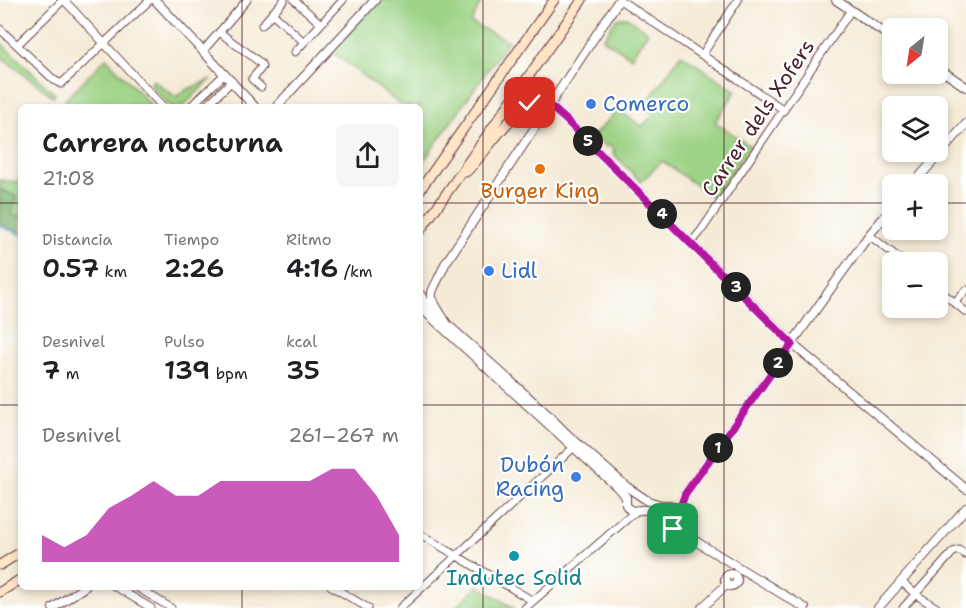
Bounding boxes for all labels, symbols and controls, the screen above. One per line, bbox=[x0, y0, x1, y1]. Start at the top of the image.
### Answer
north arrow bbox=[882, 18, 948, 84]
map controls bbox=[882, 18, 948, 318]
street label: Carrer dels Xofers bbox=[695, 34, 821, 202]
pin bbox=[504, 77, 555, 128]
icon: check bbox=[513, 86, 546, 119]
place label: Comerco bbox=[603, 90, 689, 118]
button: layers bbox=[882, 96, 948, 162]
marker: Comerco bbox=[584, 97, 598, 111]
text: Carrera nocturna bbox=[42, 124, 283, 161]
button: share bbox=[336, 124, 399, 187]
pin: 5 bbox=[573, 126, 603, 156]
text: 5 bbox=[583, 130, 593, 151]
marker: Burger King bbox=[533, 162, 547, 176]
text: 21:08 bbox=[42, 165, 95, 191]
button: + bbox=[882, 174, 948, 240]
place label: Burger King bbox=[480, 177, 600, 205]
pin: 4 bbox=[647, 199, 677, 229]
text: 4 bbox=[656, 203, 668, 224]
text: Distancia bbox=[42, 229, 113, 250]
text: Tiempo bbox=[164, 229, 219, 250]
text: Ritmo bbox=[286, 229, 331, 250]
text: 0.57 bbox=[42, 250, 99, 285]
text: 2:26 bbox=[164, 250, 225, 285]
text: 4:16 bbox=[286, 250, 339, 285]
button: − bbox=[882, 252, 948, 318]
place label: Lidl bbox=[501, 257, 538, 285]
text: km bbox=[99, 261, 127, 282]
text: /km bbox=[339, 261, 373, 282]
marker: Lidl bbox=[482, 264, 496, 278]
pin: 3 bbox=[721, 272, 751, 302]
text: 3 bbox=[730, 276, 742, 297]
text: Desnivel bbox=[42, 331, 105, 352]
text: Pulso bbox=[164, 331, 205, 352]
text: kcal bbox=[286, 331, 317, 352]
pin: 2 bbox=[763, 348, 793, 378]
text: 7 bbox=[42, 352, 60, 387]
text: 139 bbox=[164, 352, 210, 387]
text: 35 bbox=[286, 352, 320, 387]
text: 2 bbox=[772, 352, 784, 373]
text: m bbox=[60, 363, 79, 384]
text: bpm bbox=[210, 363, 248, 384]
text: Desnivel bbox=[42, 422, 121, 448]
text: 261–267 m bbox=[288, 422, 399, 448]
pin: 1 bbox=[703, 433, 733, 463]
text: 1 bbox=[714, 437, 722, 458]
place label: Dubón Racing bbox=[496, 451, 564, 503]
marker: Dubón Racing bbox=[569, 470, 583, 484]
pin bbox=[647, 503, 698, 554]
icon: arrive bbox=[656, 512, 689, 545]
marker: Indutec Solid bbox=[507, 549, 521, 563]
place label: Indutec Solid bbox=[446, 564, 582, 592]

